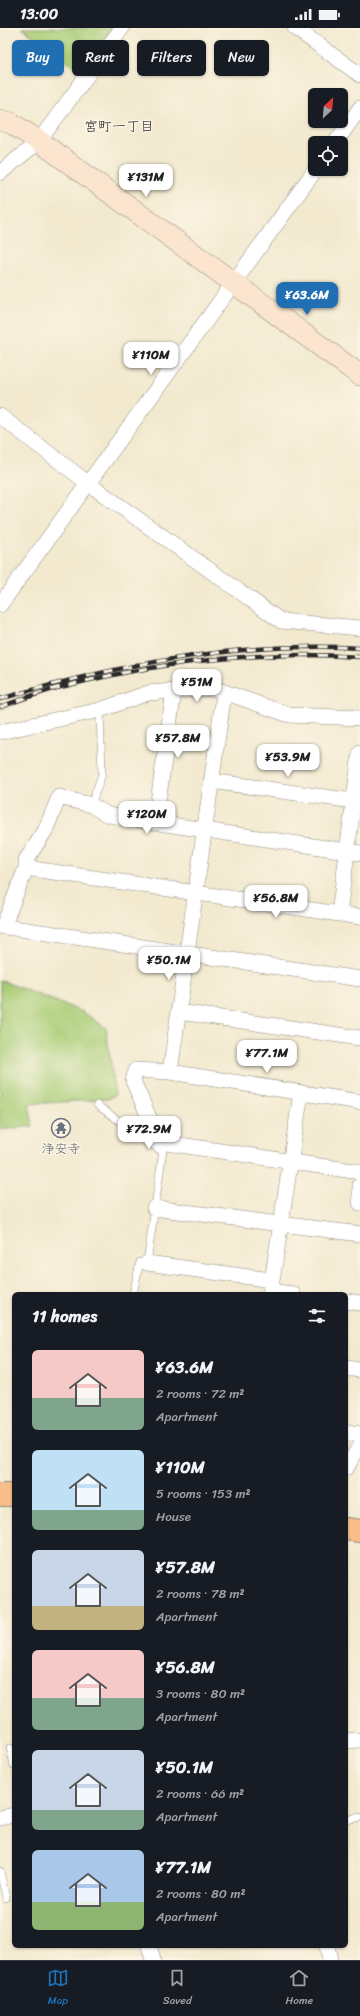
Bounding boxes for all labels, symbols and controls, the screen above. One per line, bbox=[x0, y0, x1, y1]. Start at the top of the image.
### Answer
text: 13:00 bbox=[20, 1, 58, 27]
chip: Buy bbox=[12, 40, 64, 76]
chip: Rent bbox=[72, 40, 129, 76]
chip: Filters bbox=[137, 40, 206, 76]
chip: New bbox=[214, 40, 269, 76]
north arrow bbox=[308, 88, 348, 128]
map controls bbox=[308, 88, 348, 176]
district label: 宮町一丁目 bbox=[84, 114, 154, 139]
button: locate bbox=[308, 136, 348, 176]
pin: ¥131M bbox=[118, 164, 174, 198]
text: ¥131M bbox=[128, 165, 164, 188]
pin: ¥63.6M bbox=[274, 282, 340, 316]
text: ¥63.6M bbox=[285, 283, 329, 306]
pin: ¥110M bbox=[123, 342, 179, 376]
text: ¥110M bbox=[132, 343, 170, 366]
pin: ¥51M bbox=[173, 669, 221, 703]
text: ¥51M bbox=[181, 670, 213, 693]
pin: ¥57.8M bbox=[145, 725, 211, 759]
text: ¥57.8M bbox=[156, 726, 200, 749]
pin: ¥53.9M bbox=[255, 744, 321, 778]
text: ¥53.9M bbox=[266, 745, 310, 768]
pin: ¥120M bbox=[119, 801, 175, 835]
text: ¥120M bbox=[127, 802, 167, 825]
pin: ¥56.8M bbox=[243, 885, 309, 919]
text: ¥56.8M bbox=[254, 886, 298, 909]
pin: ¥50.1M bbox=[136, 947, 202, 981]
text: ¥50.1M bbox=[147, 948, 191, 971]
pin: ¥77.1M bbox=[234, 1040, 300, 1074]
text: ¥77.1M bbox=[246, 1041, 288, 1064]
pin: ¥72.9M bbox=[116, 1116, 182, 1150]
temple icon: 浄安寺 bbox=[50, 1117, 72, 1139]
text: ¥72.9M bbox=[127, 1117, 171, 1140]
place label: 浄安寺 bbox=[41, 1137, 81, 1160]
text: 11 homes bbox=[32, 1301, 97, 1331]
icon: filters bbox=[306, 1305, 328, 1327]
text: ¥63.6M bbox=[156, 1352, 213, 1382]
icon: home bbox=[64, 1366, 112, 1414]
text: 2 rooms · 72 m² bbox=[156, 1382, 244, 1405]
text: Apartment bbox=[156, 1405, 217, 1428]
text: ¥110M bbox=[156, 1452, 205, 1482]
icon: home bbox=[64, 1466, 112, 1514]
text: 5 rooms · 153 m² bbox=[156, 1482, 251, 1505]
text: House bbox=[156, 1505, 191, 1528]
text: ¥57.8M bbox=[156, 1552, 215, 1582]
icon: home bbox=[64, 1566, 112, 1614]
text: 2 rooms · 78 m² bbox=[156, 1582, 245, 1605]
text: Apartment bbox=[156, 1605, 217, 1628]
text: ¥56.8M bbox=[156, 1652, 215, 1682]
icon: home bbox=[64, 1666, 112, 1714]
text: 3 rooms · 80 m² bbox=[156, 1682, 245, 1705]
text: Apartment bbox=[156, 1705, 217, 1728]
text: ¥50.1M bbox=[156, 1752, 213, 1782]
icon: home bbox=[64, 1766, 112, 1814]
text: 2 rooms · 66 m² bbox=[156, 1782, 244, 1805]
text: Apartment bbox=[156, 1805, 217, 1828]
text: ¥77.1M bbox=[156, 1852, 211, 1882]
icon: home bbox=[64, 1866, 112, 1914]
text: 2 rooms · 80 m² bbox=[156, 1882, 246, 1905]
text: Apartment bbox=[156, 1905, 217, 1928]
tab: Map bbox=[47, 1967, 69, 2010]
tab: Saved bbox=[163, 1967, 192, 2010]
tab: Home bbox=[286, 1967, 313, 2010]

